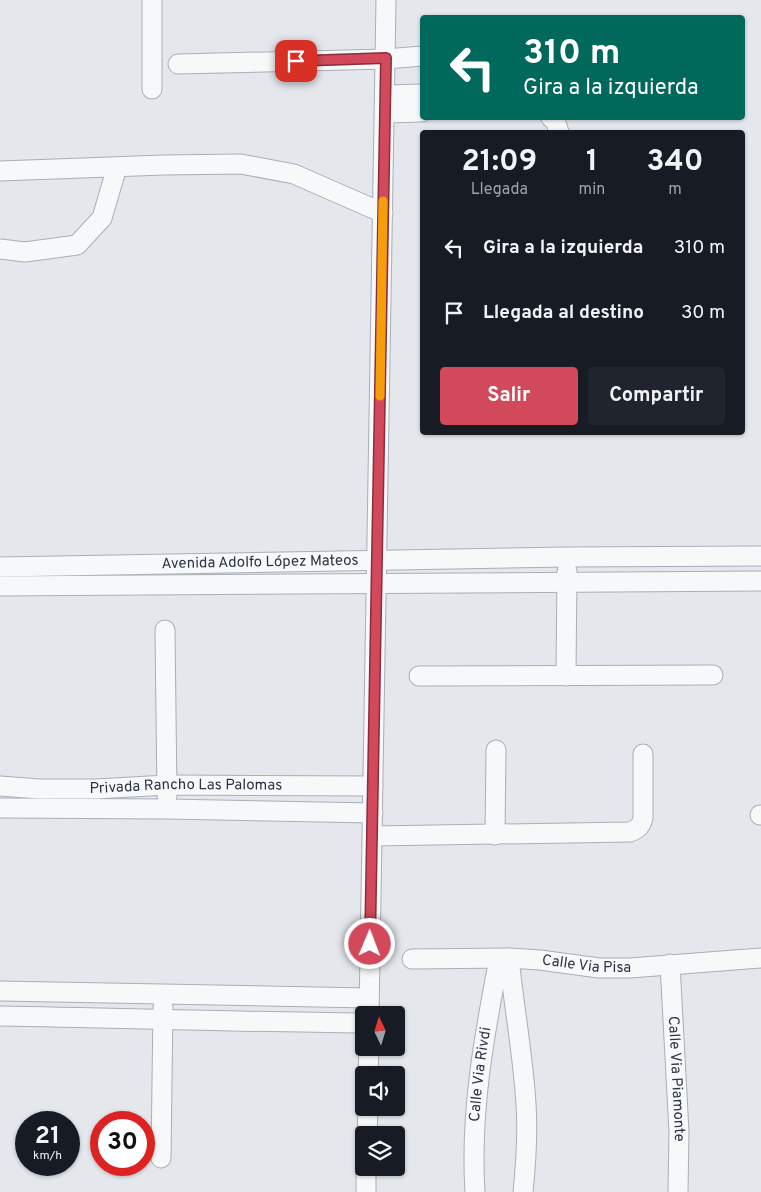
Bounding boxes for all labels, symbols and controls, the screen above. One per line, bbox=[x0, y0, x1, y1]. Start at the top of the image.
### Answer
text: 310 m bbox=[523, 32, 620, 76]
icon: left bbox=[440, 35, 505, 100]
pin bbox=[275, 40, 317, 82]
icon: arrive bbox=[282, 47, 310, 75]
text: Gira a la izquierda bbox=[523, 75, 699, 102]
text: 21:09 bbox=[461, 144, 537, 181]
text: 1 bbox=[586, 144, 598, 181]
text: 340 bbox=[647, 144, 704, 181]
text: Llegada bbox=[471, 180, 528, 200]
text: min bbox=[579, 180, 605, 200]
text: m bbox=[668, 180, 682, 200]
icon: left bbox=[440, 234, 468, 262]
text: Gira a la izquierda bbox=[483, 236, 643, 260]
text: 310 m bbox=[674, 236, 725, 260]
icon: arrive bbox=[440, 299, 468, 327]
text: Llegada al destino bbox=[483, 301, 644, 325]
text: 30 m bbox=[681, 301, 725, 325]
button: Salir bbox=[440, 367, 578, 425]
button: Compartir bbox=[588, 367, 725, 425]
street label: Avenida Adolfo López Mateos bbox=[161, 551, 359, 574]
street label: Privada Rancho Las Palomas bbox=[89, 775, 282, 799]
position arrow bbox=[343, 917, 395, 969]
street label: Calle Via Pisa bbox=[541, 951, 631, 978]
north arrow bbox=[355, 1006, 405, 1056]
map controls bbox=[355, 1006, 405, 1176]
street label: Calle Via Piamonte bbox=[663, 1015, 689, 1142]
street label: Calle Via Rivdi bbox=[466, 1026, 496, 1122]
button: sound bbox=[355, 1066, 405, 1116]
speed limit sign: 30 bbox=[90, 1111, 155, 1176]
text: 21 bbox=[35, 1121, 60, 1153]
button: layers bbox=[355, 1126, 405, 1176]
text: km/h bbox=[33, 1148, 62, 1164]

